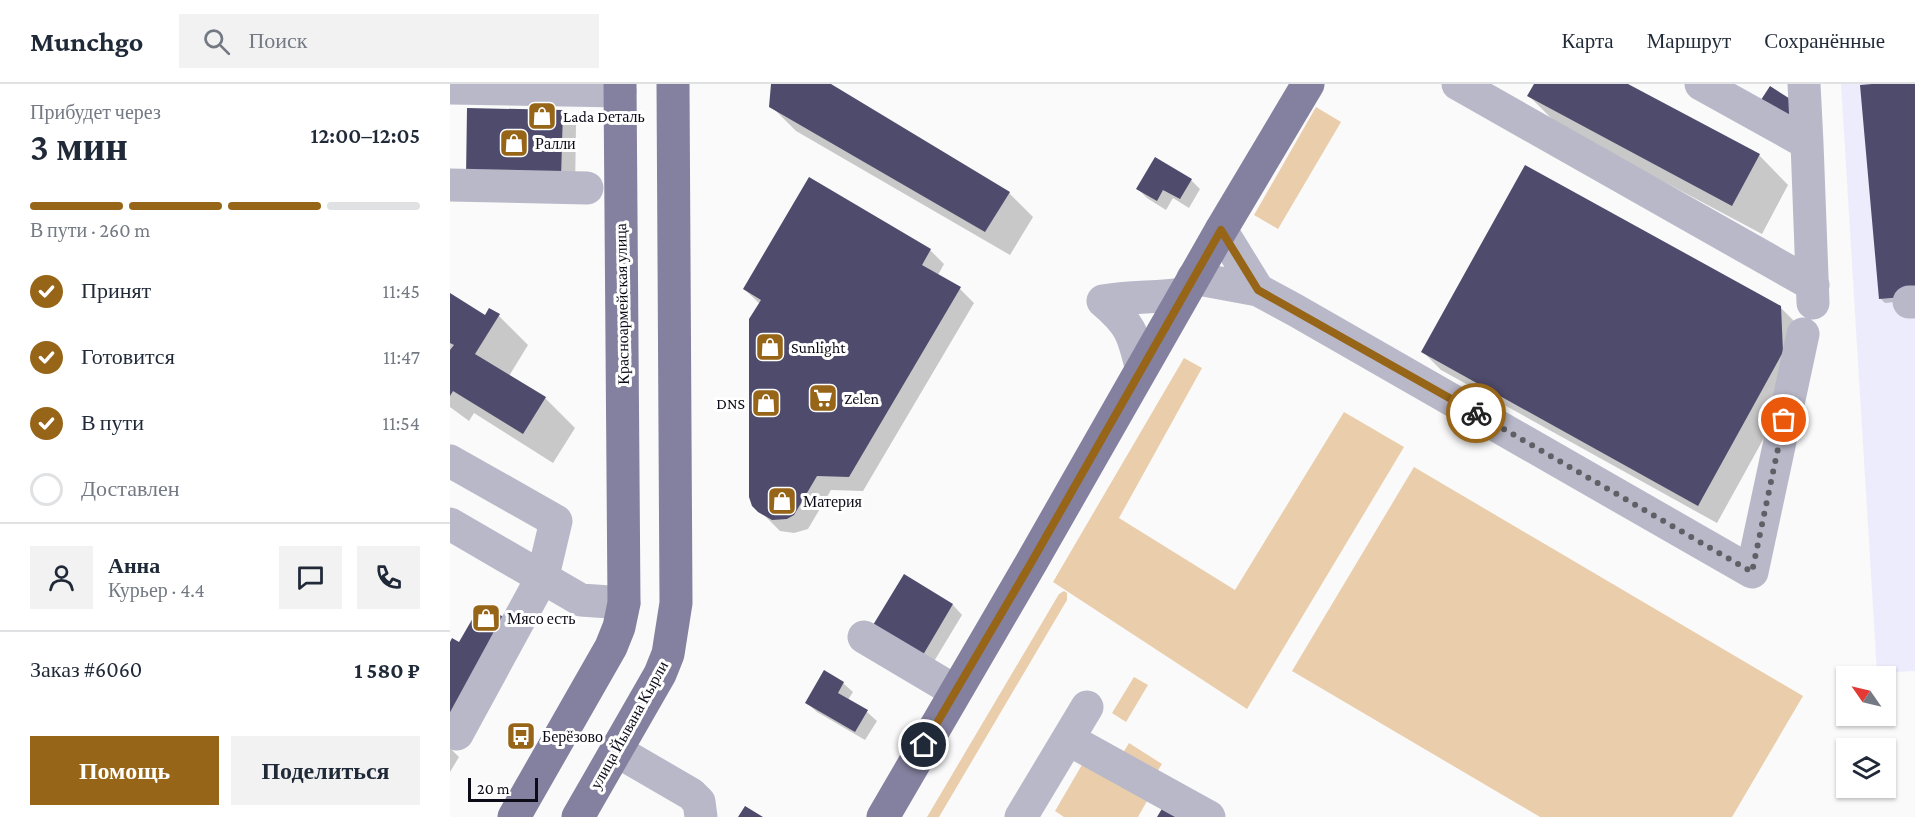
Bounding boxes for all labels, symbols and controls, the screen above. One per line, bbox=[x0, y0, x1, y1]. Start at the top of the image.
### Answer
search box bbox=[179, 14, 599, 68]
icon: search bbox=[200, 25, 233, 58]
text: Munchgo bbox=[30, 26, 143, 57]
text: Поиск bbox=[248, 28, 308, 53]
text: Карта bbox=[1562, 29, 1614, 53]
text: Маршрут bbox=[1647, 29, 1731, 53]
text: Сохранённые bbox=[1764, 29, 1885, 53]
shop icon: Lada Dеталь bbox=[526, 100, 558, 132]
text: Прибудет через bbox=[30, 101, 161, 123]
place label: Lada Dеталь bbox=[563, 108, 645, 125]
text: 12:00–12:05 bbox=[311, 123, 420, 148]
text: 3 мин bbox=[30, 125, 128, 168]
shop icon: Ралли bbox=[498, 127, 530, 159]
place label: Ралли bbox=[535, 135, 576, 152]
text: В пути · 260 m bbox=[30, 219, 150, 241]
street label: Красноармейская улица bbox=[612, 223, 633, 385]
icon: check bbox=[30, 275, 63, 308]
text: Принят bbox=[81, 278, 151, 303]
text: 11:45 bbox=[383, 280, 420, 302]
shop icon: Sunlight bbox=[754, 331, 786, 363]
place label: Sunlight bbox=[791, 339, 846, 357]
icon: check bbox=[30, 341, 63, 374]
text: Готовится bbox=[81, 344, 175, 369]
text: 11:47 bbox=[383, 346, 420, 368]
supermarket icon: Zelen bbox=[807, 382, 839, 414]
courier bbox=[1446, 383, 1506, 443]
shop icon: DNS bbox=[750, 387, 782, 419]
place label: Zelen bbox=[844, 390, 880, 407]
pin bbox=[1758, 394, 1809, 445]
place label: DNS bbox=[716, 395, 745, 412]
icon: bike bbox=[1460, 397, 1493, 430]
icon: bag bbox=[1767, 403, 1800, 436]
icon: check bbox=[30, 407, 63, 440]
text: В пути bbox=[81, 410, 144, 435]
text: 11:54 bbox=[383, 412, 420, 434]
text: Доставлен bbox=[81, 476, 180, 501]
shop icon: Материя bbox=[766, 485, 798, 517]
place label: Материя bbox=[803, 493, 863, 511]
button: person bbox=[30, 546, 93, 609]
button: chat bbox=[279, 546, 342, 609]
button: phone bbox=[357, 546, 420, 609]
text: Анна bbox=[108, 553, 160, 578]
text: Курьер · 4.4 bbox=[108, 579, 205, 601]
shop icon: Мясо есть bbox=[470, 602, 502, 634]
place label: Мясо есть bbox=[507, 610, 576, 627]
text: Заказ #6060 bbox=[30, 657, 142, 682]
street label: улица Йывана Кырли bbox=[586, 657, 672, 792]
text: 1 580 ₽ bbox=[354, 658, 420, 683]
north arrow bbox=[1836, 666, 1896, 726]
map controls bbox=[1836, 666, 1896, 798]
pin bbox=[898, 719, 949, 770]
bus stop icon: Берёзово bbox=[505, 720, 537, 752]
place label: Берёзово bbox=[542, 728, 603, 746]
icon: home bbox=[907, 728, 940, 761]
button: Помощь bbox=[30, 736, 219, 805]
button: Поделиться bbox=[231, 736, 420, 805]
button: layers bbox=[1836, 738, 1896, 798]
scale bar bbox=[468, 775, 538, 802]
text: 20 m bbox=[477, 780, 510, 797]

